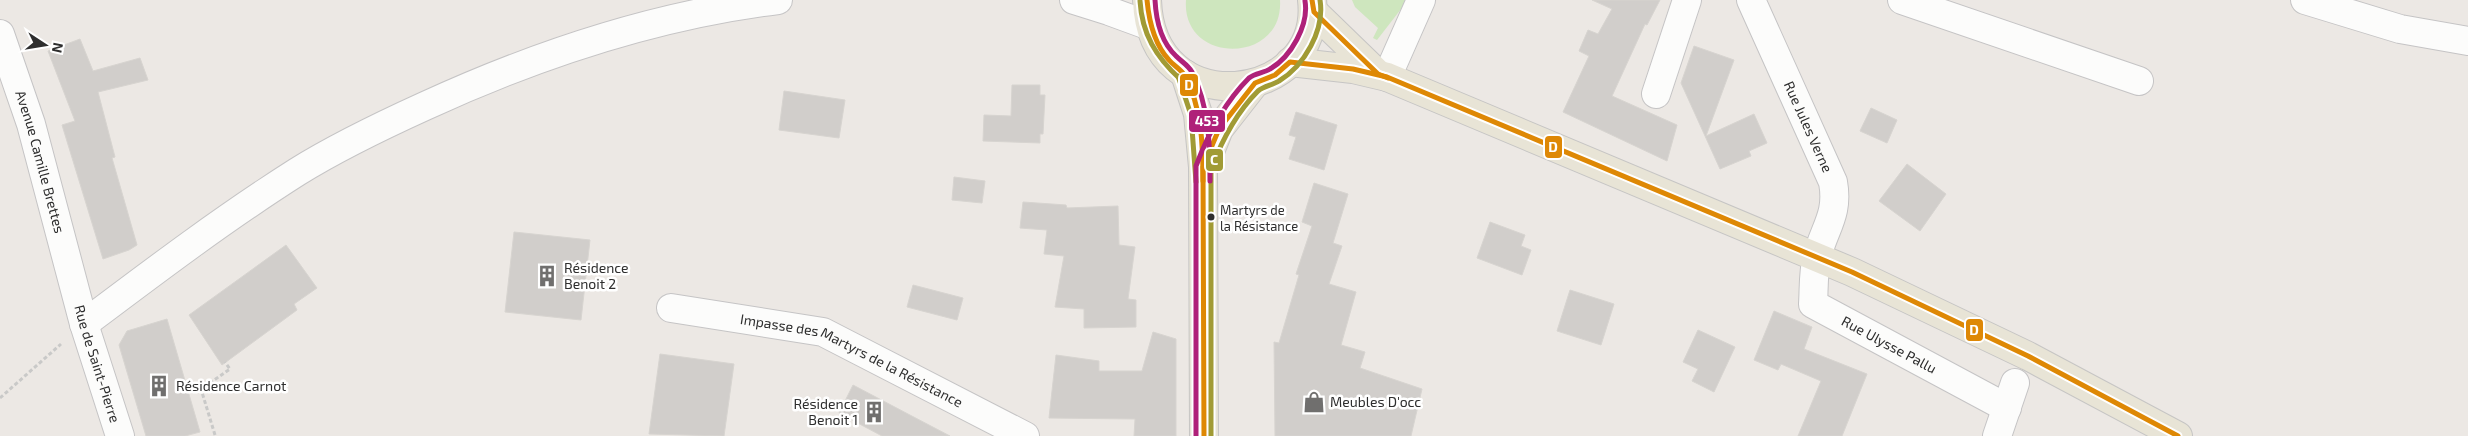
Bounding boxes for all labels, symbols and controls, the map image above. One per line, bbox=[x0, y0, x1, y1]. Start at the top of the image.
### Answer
north arrow bbox=[20, 20, 70, 70]
text: N bbox=[49, 41, 68, 55]
line badge: D bbox=[1179, 73, 1199, 97]
text: D bbox=[1184, 76, 1194, 93]
street label: Rue Jules Verne bbox=[1781, 78, 1836, 175]
street label: Avenue Camille Brettes bbox=[12, 88, 69, 235]
line badge: 453 bbox=[1188, 109, 1226, 133]
text: 453 bbox=[1195, 112, 1219, 129]
line badge: D bbox=[1544, 135, 1563, 159]
text: D bbox=[1548, 138, 1558, 155]
line badge: C bbox=[1205, 148, 1224, 172]
text: C bbox=[1210, 151, 1218, 168]
place label: Martyrs de la Résistance bbox=[1220, 202, 1298, 234]
marker: Martyrs de la Résistance bbox=[1206, 212, 1216, 222]
place label: Résidence Benoit 2 bbox=[564, 259, 629, 292]
building icon: Résidence Benoit 2 bbox=[534, 263, 560, 289]
street label: Rue de Saint-Pierre bbox=[71, 303, 124, 425]
street label: Impasse des Martyrs de la Résistance bbox=[739, 310, 966, 410]
street label: Rue Ulysse Pallu bbox=[1839, 312, 1940, 377]
line badge: D bbox=[1965, 318, 1984, 342]
text: D bbox=[1969, 321, 1979, 338]
building icon: Résidence Carnot bbox=[146, 373, 172, 399]
place label: Résidence Carnot bbox=[176, 377, 286, 394]
shop icon: Meubles D'occ bbox=[1301, 389, 1327, 415]
place label: Meubles D'occ bbox=[1330, 393, 1421, 410]
place label: Résidence Benoit 1 bbox=[793, 395, 858, 428]
building icon: Résidence Benoit 1 bbox=[861, 399, 887, 425]

